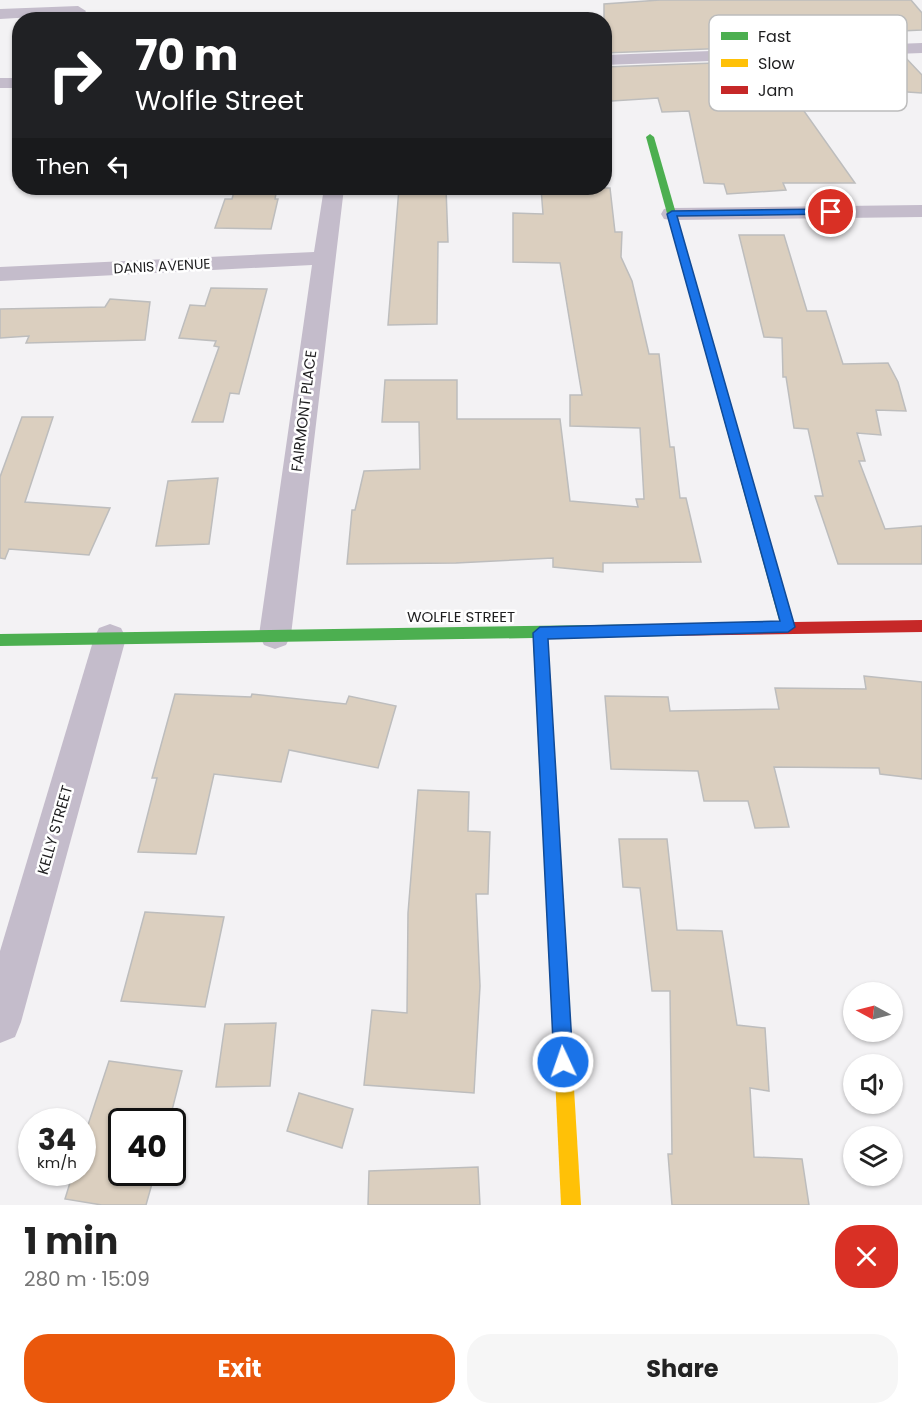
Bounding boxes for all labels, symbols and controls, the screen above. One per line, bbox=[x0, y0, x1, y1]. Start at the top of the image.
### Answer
legend bbox=[709, 15, 907, 111]
text: Fast bbox=[758, 25, 791, 48]
text: 70 m bbox=[135, 26, 238, 85]
icon: right bbox=[36, 36, 114, 114]
text: Slow bbox=[758, 52, 795, 75]
text: Jam bbox=[758, 79, 794, 102]
text: Wolfle Street bbox=[135, 82, 304, 119]
icon: left bbox=[102, 150, 135, 183]
text: Then bbox=[36, 151, 90, 182]
pin bbox=[805, 186, 856, 237]
icon: arrive bbox=[814, 195, 847, 228]
street label: DANIS AVENUE bbox=[113, 253, 211, 279]
street label: FAIRMONT PLACE bbox=[286, 349, 321, 473]
street label: WOLFLE STREET bbox=[407, 606, 515, 627]
street label: KELLY STREET bbox=[32, 783, 77, 877]
north arrow bbox=[843, 982, 903, 1042]
map controls bbox=[843, 982, 903, 1186]
position arrow bbox=[531, 1030, 595, 1094]
button: sound bbox=[843, 1054, 903, 1114]
speed limit sign: 40 bbox=[108, 1108, 186, 1186]
text: 34 bbox=[38, 1118, 76, 1161]
button: layers bbox=[843, 1126, 903, 1186]
text: km/h bbox=[37, 1152, 77, 1173]
text: 1 min bbox=[24, 1216, 118, 1267]
button: close bbox=[835, 1225, 898, 1288]
text: 280 m · 15:09 bbox=[24, 1265, 150, 1293]
button: Exit bbox=[24, 1334, 455, 1403]
button: Share bbox=[467, 1334, 898, 1403]

